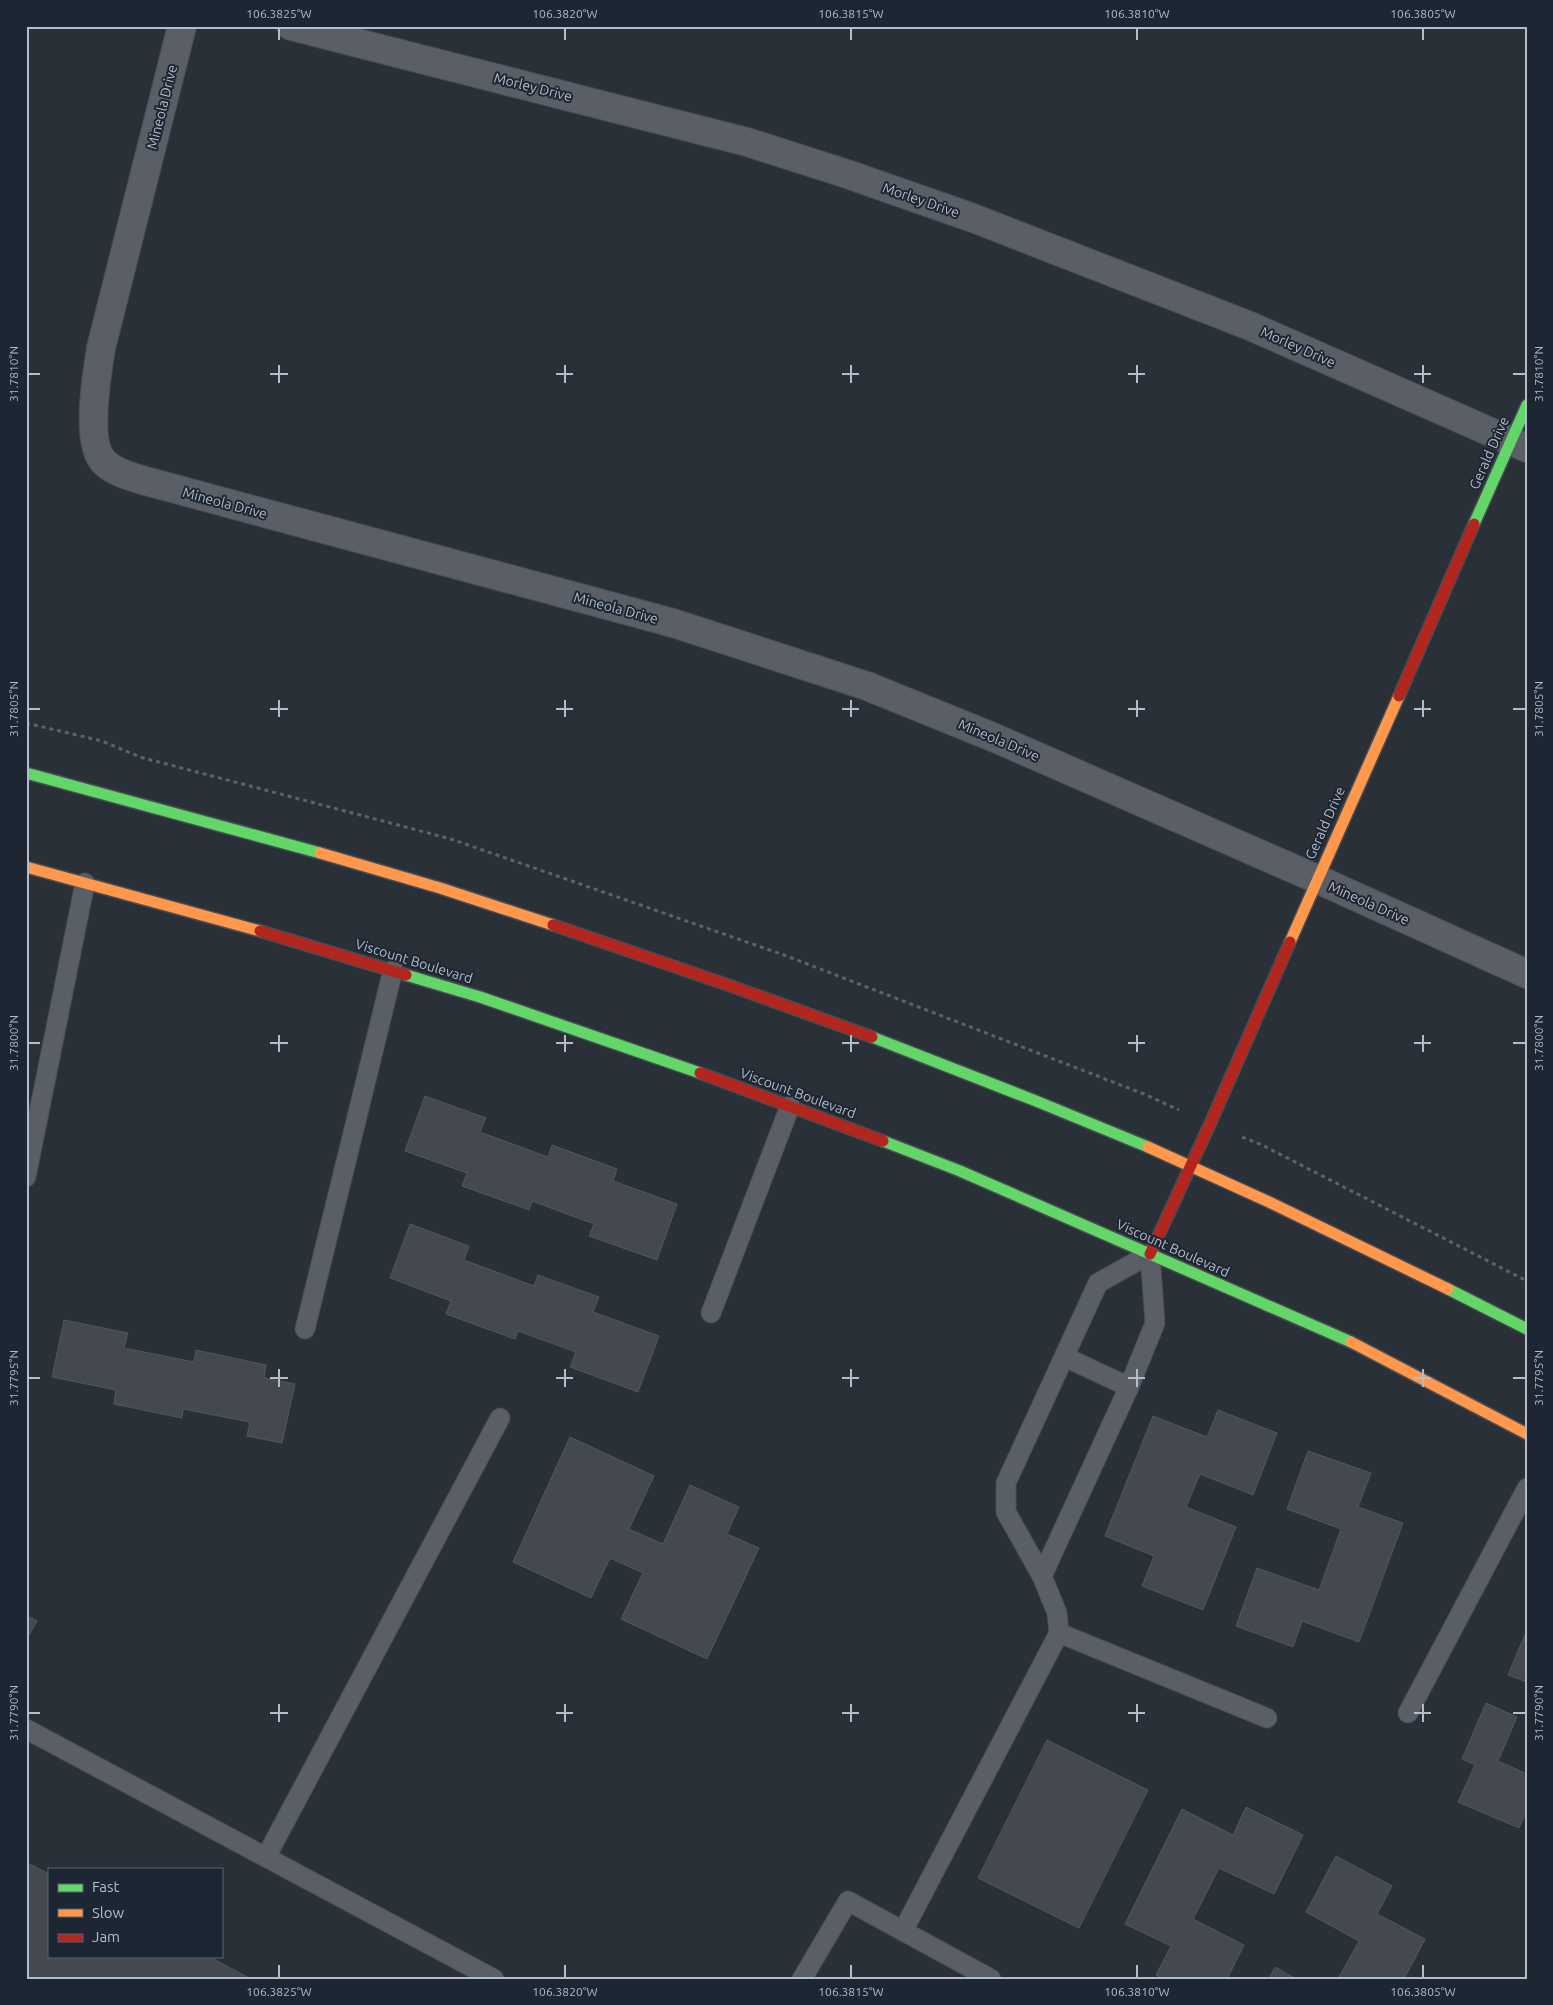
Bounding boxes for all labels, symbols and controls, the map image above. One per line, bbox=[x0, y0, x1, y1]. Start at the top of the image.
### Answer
text: 106.3825°W bbox=[246, 7, 312, 20]
text: 106.3820°W bbox=[532, 7, 598, 20]
text: 106.3815°W bbox=[818, 7, 884, 20]
text: 106.3810°W bbox=[1104, 7, 1170, 20]
text: 106.3805°W bbox=[1390, 7, 1456, 20]
street label: Mineola Drive bbox=[144, 63, 180, 151]
street label: Morley Drive bbox=[492, 70, 574, 104]
street label: Morley Drive bbox=[881, 179, 961, 221]
street label: Morley Drive bbox=[1258, 323, 1338, 371]
text: 31.7810°N bbox=[7, 346, 20, 402]
text: 31.7810°N bbox=[1532, 346, 1545, 402]
street label: Gerald Drive bbox=[1466, 414, 1512, 492]
street label: Mineola Drive bbox=[181, 484, 269, 522]
street label: Mineola Drive bbox=[572, 589, 660, 627]
text: 31.7805°N bbox=[7, 681, 20, 737]
text: 31.7805°N bbox=[1532, 681, 1545, 737]
street label: Mineola Drive bbox=[956, 716, 1042, 764]
street label: Gerald Drive bbox=[1302, 784, 1348, 862]
street label: Mineola Drive bbox=[1326, 878, 1412, 928]
street label: Viscount Boulevard bbox=[353, 935, 475, 987]
text: 31.7800°N bbox=[7, 1015, 20, 1071]
text: 31.7800°N bbox=[1532, 1015, 1545, 1071]
street label: Viscount Boulevard bbox=[738, 1065, 858, 1121]
street label: Viscount Boulevard bbox=[1114, 1216, 1232, 1280]
text: 31.7795°N bbox=[7, 1350, 20, 1406]
text: 31.7795°N bbox=[1532, 1350, 1545, 1406]
text: 31.7790°N bbox=[7, 1685, 20, 1741]
text: 31.7790°N bbox=[1532, 1685, 1545, 1741]
legend bbox=[48, 1868, 222, 1958]
text: Fast bbox=[92, 1878, 120, 1895]
text: Slow bbox=[92, 1904, 125, 1921]
text: Jam bbox=[92, 1928, 120, 1945]
text: 106.3825°W bbox=[246, 1985, 312, 1998]
text: 106.3820°W bbox=[532, 1985, 598, 1998]
text: 106.3815°W bbox=[818, 1985, 884, 1998]
text: 106.3810°W bbox=[1104, 1985, 1170, 1998]
text: 106.3805°W bbox=[1390, 1985, 1456, 1998]

